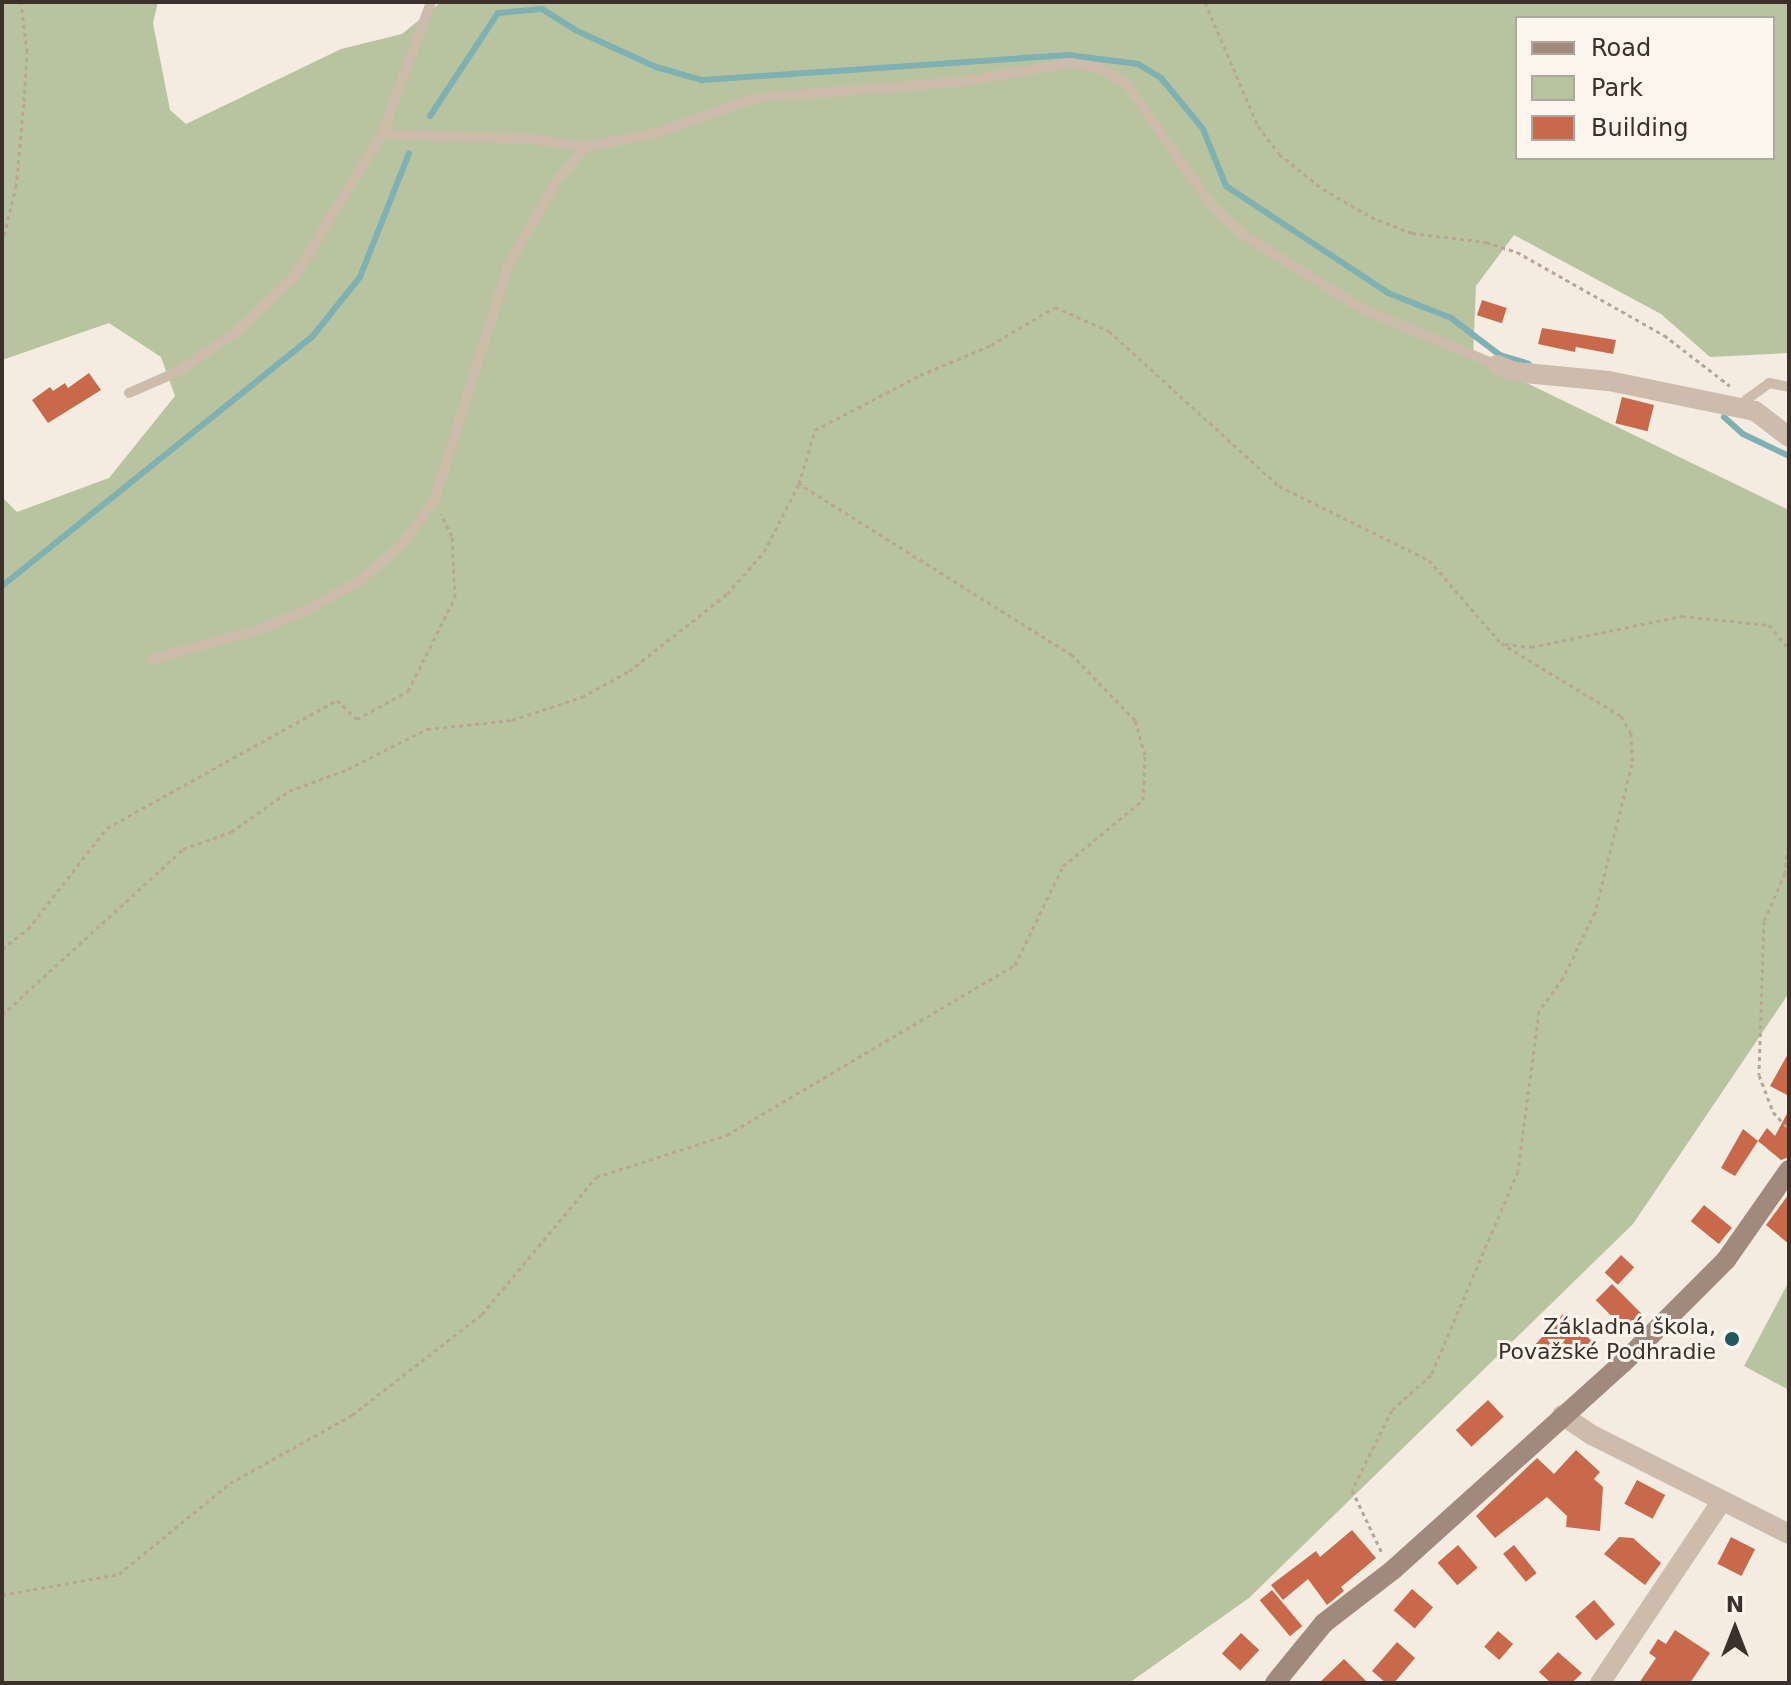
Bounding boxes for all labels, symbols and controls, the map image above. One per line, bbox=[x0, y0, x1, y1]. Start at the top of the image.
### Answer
legend bbox=[1515, 16, 1775, 160]
text: Road bbox=[1591, 34, 1651, 62]
text: Park bbox=[1591, 74, 1643, 102]
text: Building bbox=[1591, 114, 1688, 142]
place label: Základná škola, Považské Podhradie bbox=[1498, 1313, 1716, 1364]
marker: Základná škola, Považské Podhradie bbox=[1723, 1330, 1741, 1348]
north arrow bbox=[1695, 1589, 1775, 1669]
text: N bbox=[1726, 1592, 1744, 1617]

